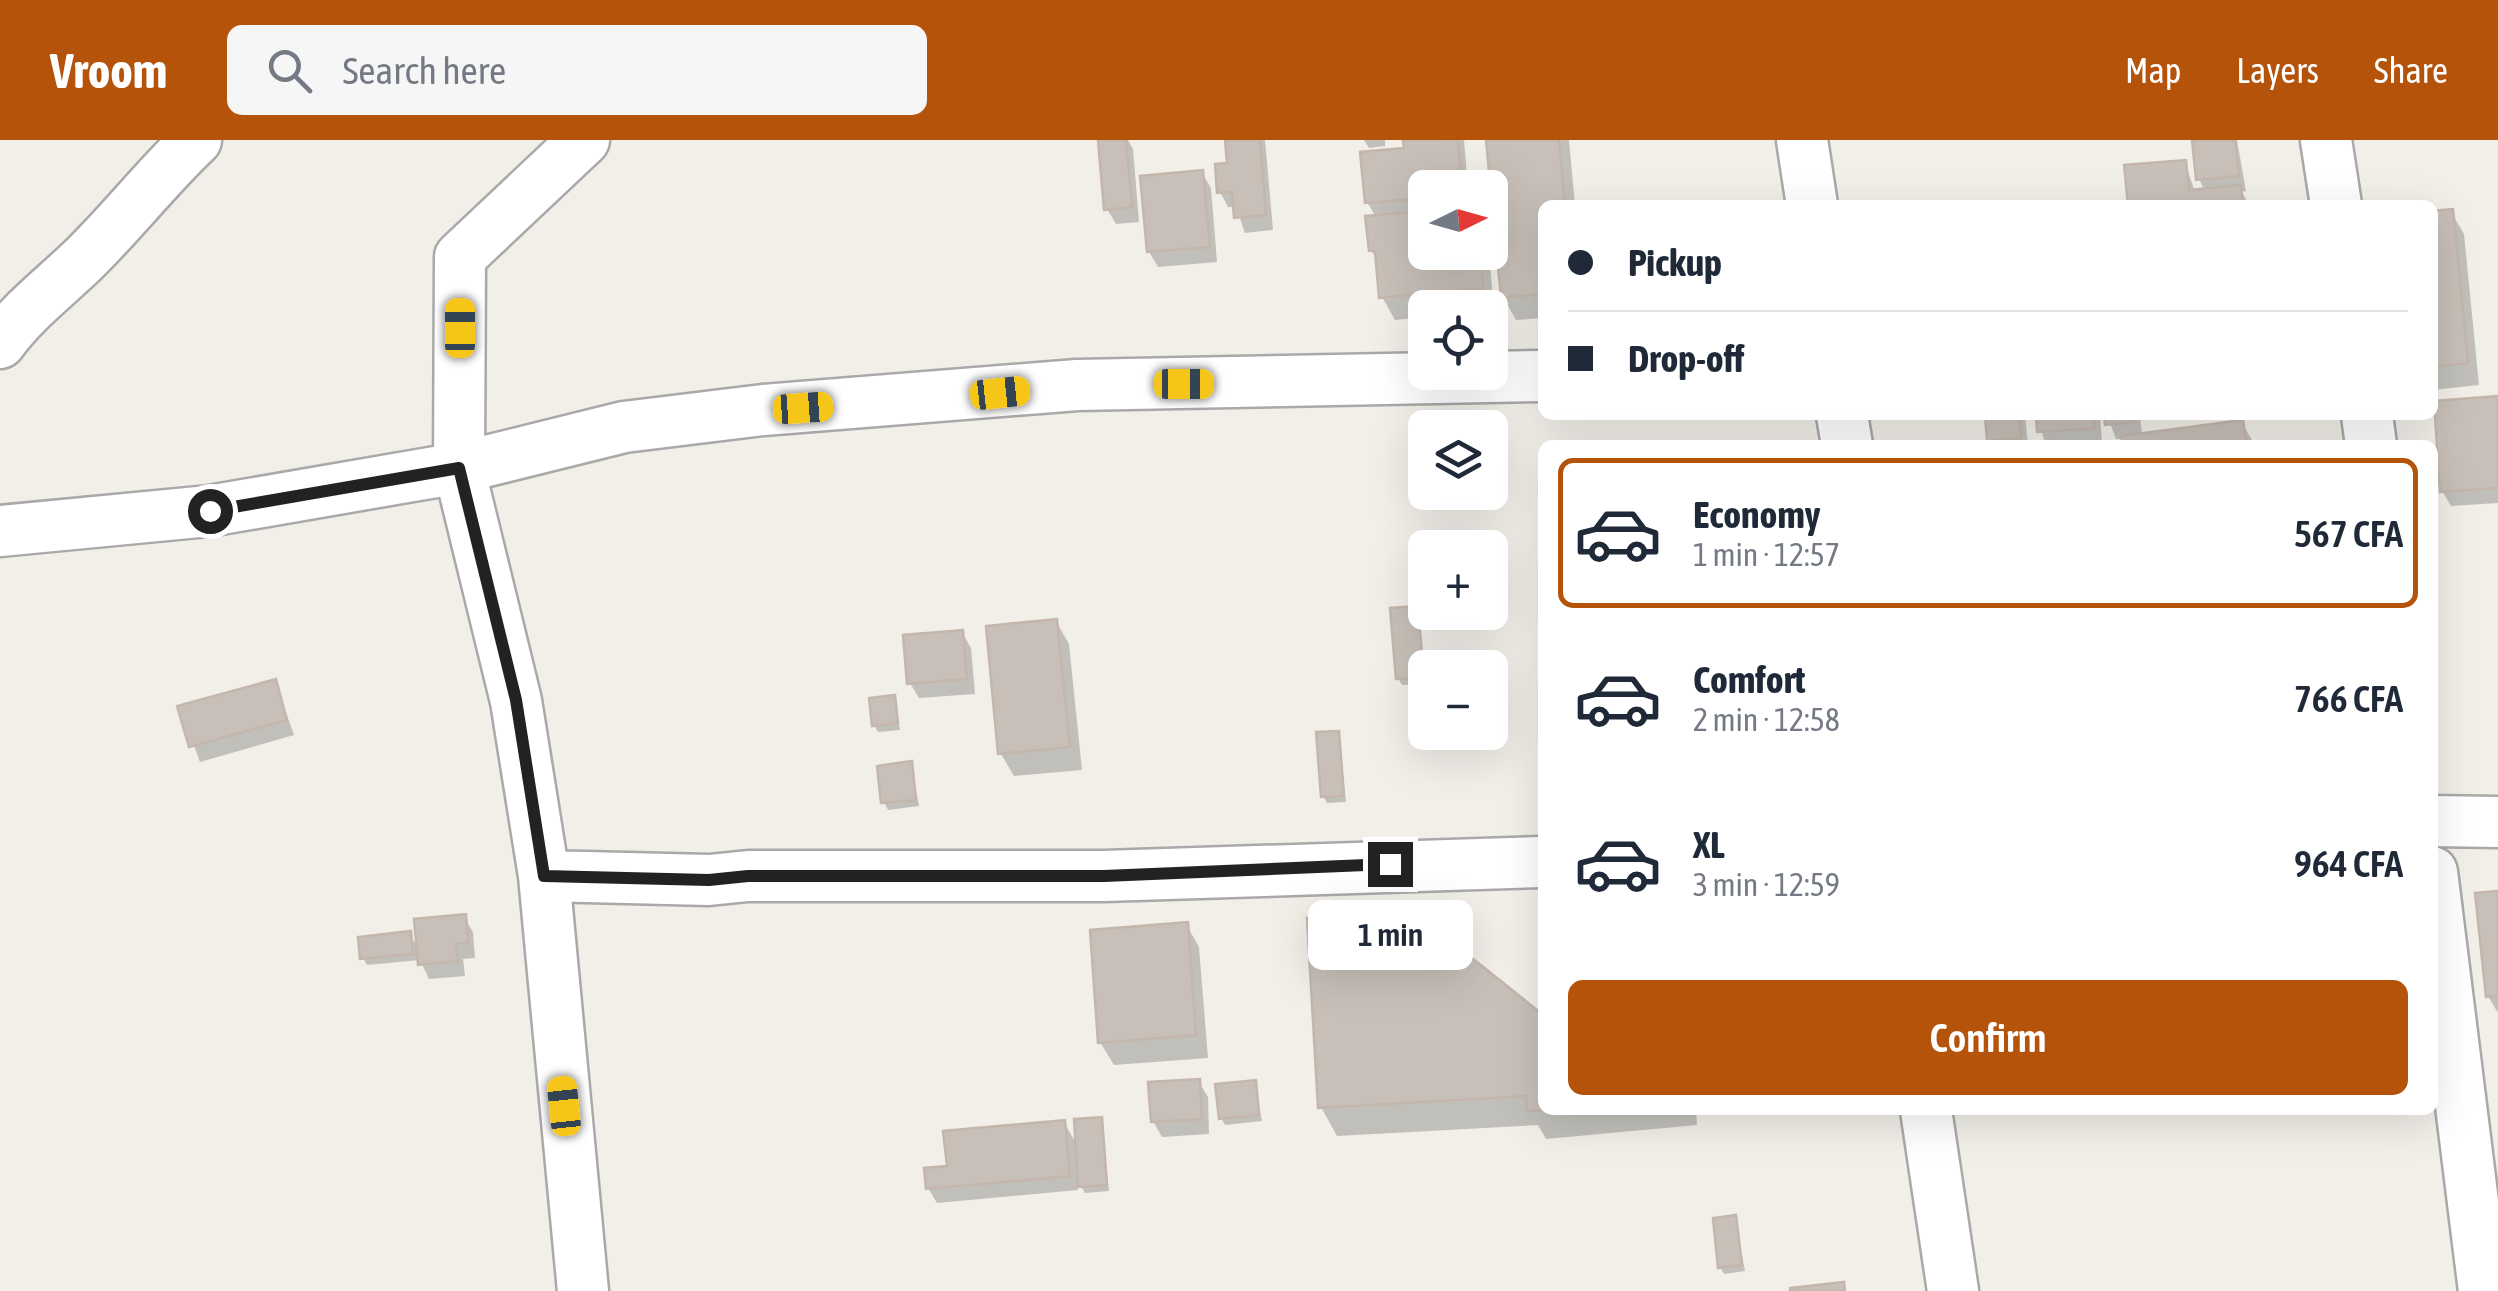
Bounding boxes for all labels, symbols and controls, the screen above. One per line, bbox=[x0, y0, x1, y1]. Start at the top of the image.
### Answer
search box bbox=[227, 25, 927, 115]
text: Vroom bbox=[50, 43, 167, 98]
icon: search bbox=[262, 43, 317, 98]
text: Search here bbox=[342, 49, 506, 92]
text: Map bbox=[2125, 50, 2181, 90]
text: Layers bbox=[2236, 50, 2319, 90]
text: Share bbox=[2374, 50, 2448, 90]
north arrow bbox=[1408, 170, 1508, 270]
map controls bbox=[1408, 170, 1508, 750]
text: Pickup bbox=[1628, 241, 1722, 284]
button: locate bbox=[1408, 290, 1508, 390]
car bbox=[445, 298, 475, 358]
text: Drop-off bbox=[1628, 337, 1744, 380]
car bbox=[1154, 369, 1214, 399]
car bbox=[969, 375, 1031, 411]
car bbox=[772, 391, 834, 425]
button: layers bbox=[1408, 410, 1508, 510]
icon: car bbox=[1573, 488, 1663, 578]
route start bbox=[188, 489, 233, 534]
text: Economy bbox=[1693, 493, 1820, 536]
text: 567 CFA bbox=[2294, 512, 2403, 555]
button: + bbox=[1408, 530, 1508, 630]
text: 1 min · 12:57 bbox=[1693, 536, 1840, 573]
button: − bbox=[1408, 650, 1508, 750]
icon: car bbox=[1573, 653, 1663, 743]
text: Comfort bbox=[1693, 658, 1805, 701]
text: 766 CFA bbox=[2294, 677, 2403, 720]
text: 2 min · 12:58 bbox=[1693, 701, 1840, 738]
icon: car bbox=[1573, 818, 1663, 908]
text: XL bbox=[1693, 823, 1725, 866]
route end bbox=[1368, 842, 1413, 887]
text: 964 CFA bbox=[2294, 842, 2403, 885]
text: 3 min · 12:59 bbox=[1693, 866, 1840, 903]
callout: 1 min bbox=[1308, 899, 1472, 969]
text: 1 min bbox=[1358, 916, 1423, 953]
button: Confirm bbox=[1568, 980, 2408, 1095]
car bbox=[546, 1075, 582, 1137]

